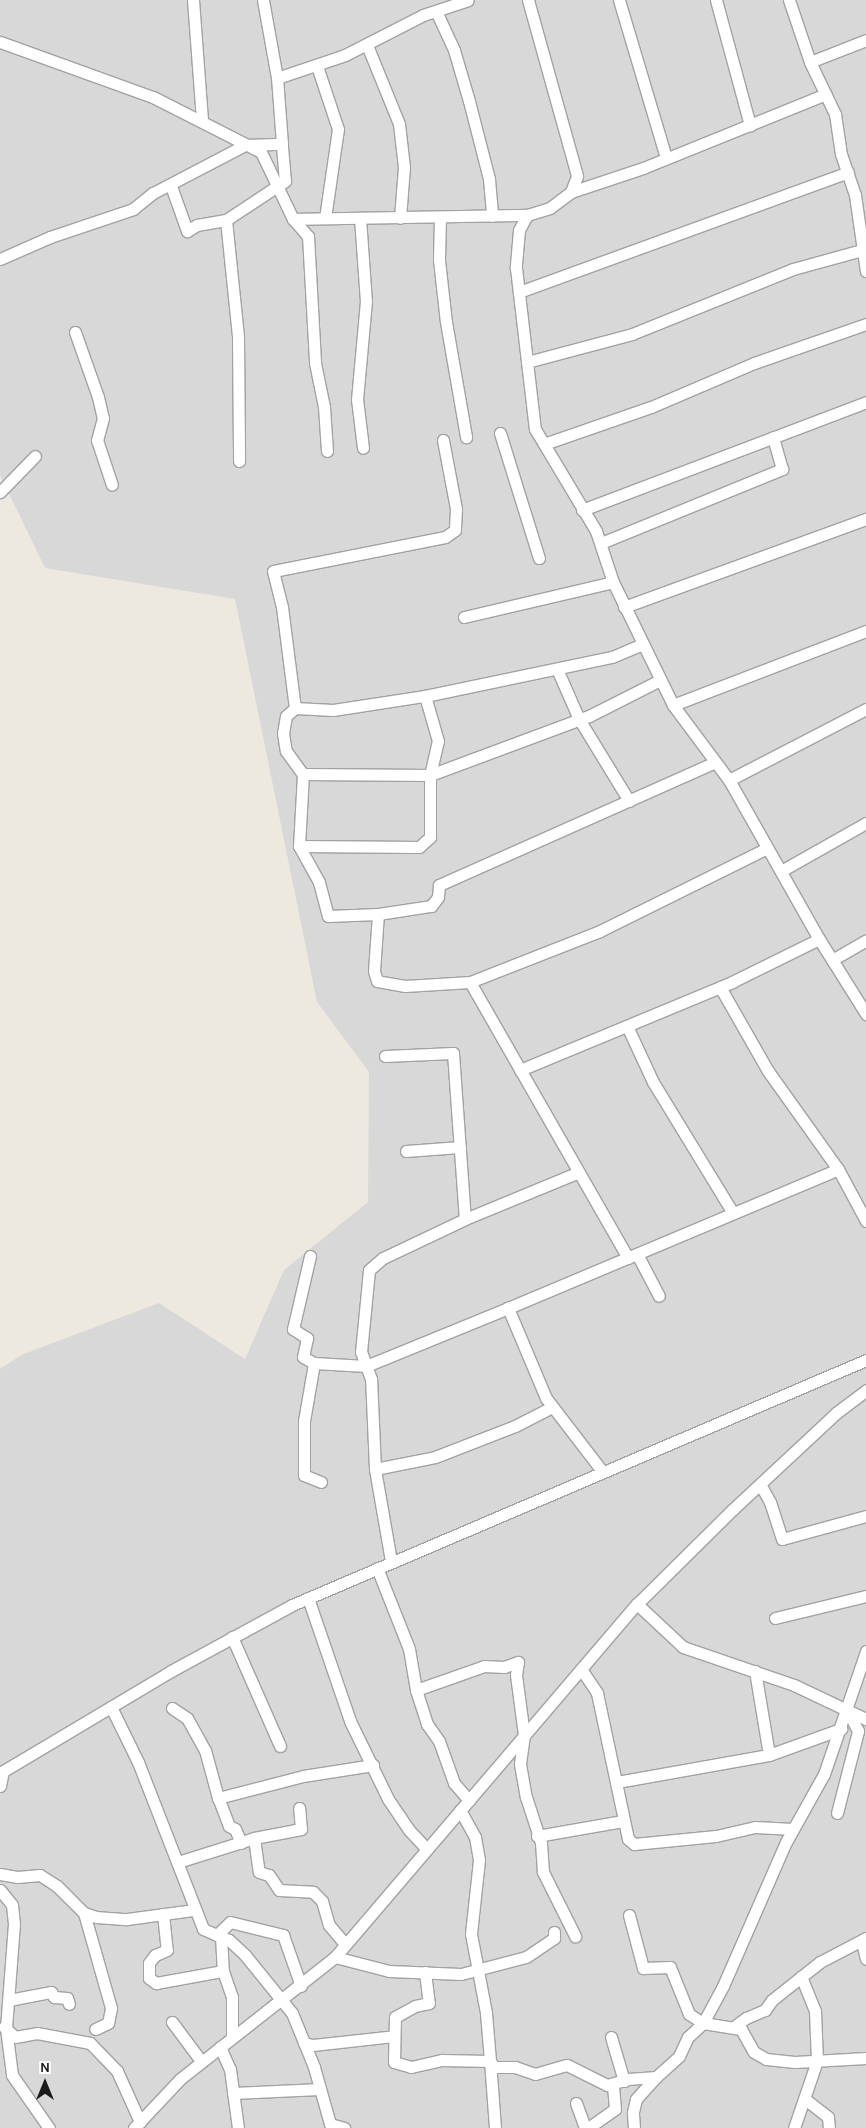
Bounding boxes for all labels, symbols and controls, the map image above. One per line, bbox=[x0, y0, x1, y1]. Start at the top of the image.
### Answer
north arrow bbox=[20, 2058, 70, 2108]
text: N bbox=[40, 2059, 50, 2076]

